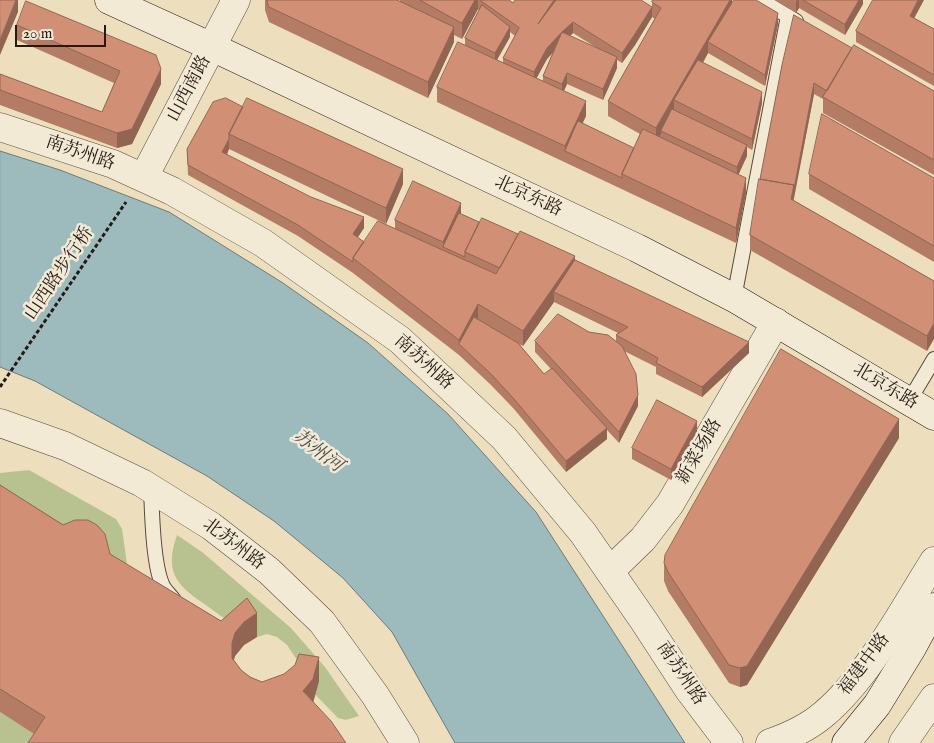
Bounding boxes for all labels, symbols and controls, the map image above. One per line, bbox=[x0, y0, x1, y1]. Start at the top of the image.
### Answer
scale bar bbox=[18, 15, 109, 47]
text: 20 m bbox=[23, 24, 52, 43]
street label: 山西南路 bbox=[164, 52, 216, 126]
street label: 南苏州路 bbox=[42, 132, 118, 176]
street label: 北京东路 bbox=[491, 172, 565, 222]
street label: 山西路步行桥 bbox=[21, 223, 99, 325]
street label: 南苏州路 bbox=[389, 331, 457, 395]
street label: 北京东路 bbox=[849, 359, 921, 415]
street label: 新菜场路 bbox=[673, 415, 727, 489]
water label: 苏州河 bbox=[287, 426, 347, 478]
street label: 北苏州路 bbox=[198, 515, 268, 575]
street label: 福建中路 bbox=[835, 630, 895, 700]
street label: 南苏州路 bbox=[651, 638, 709, 710]

